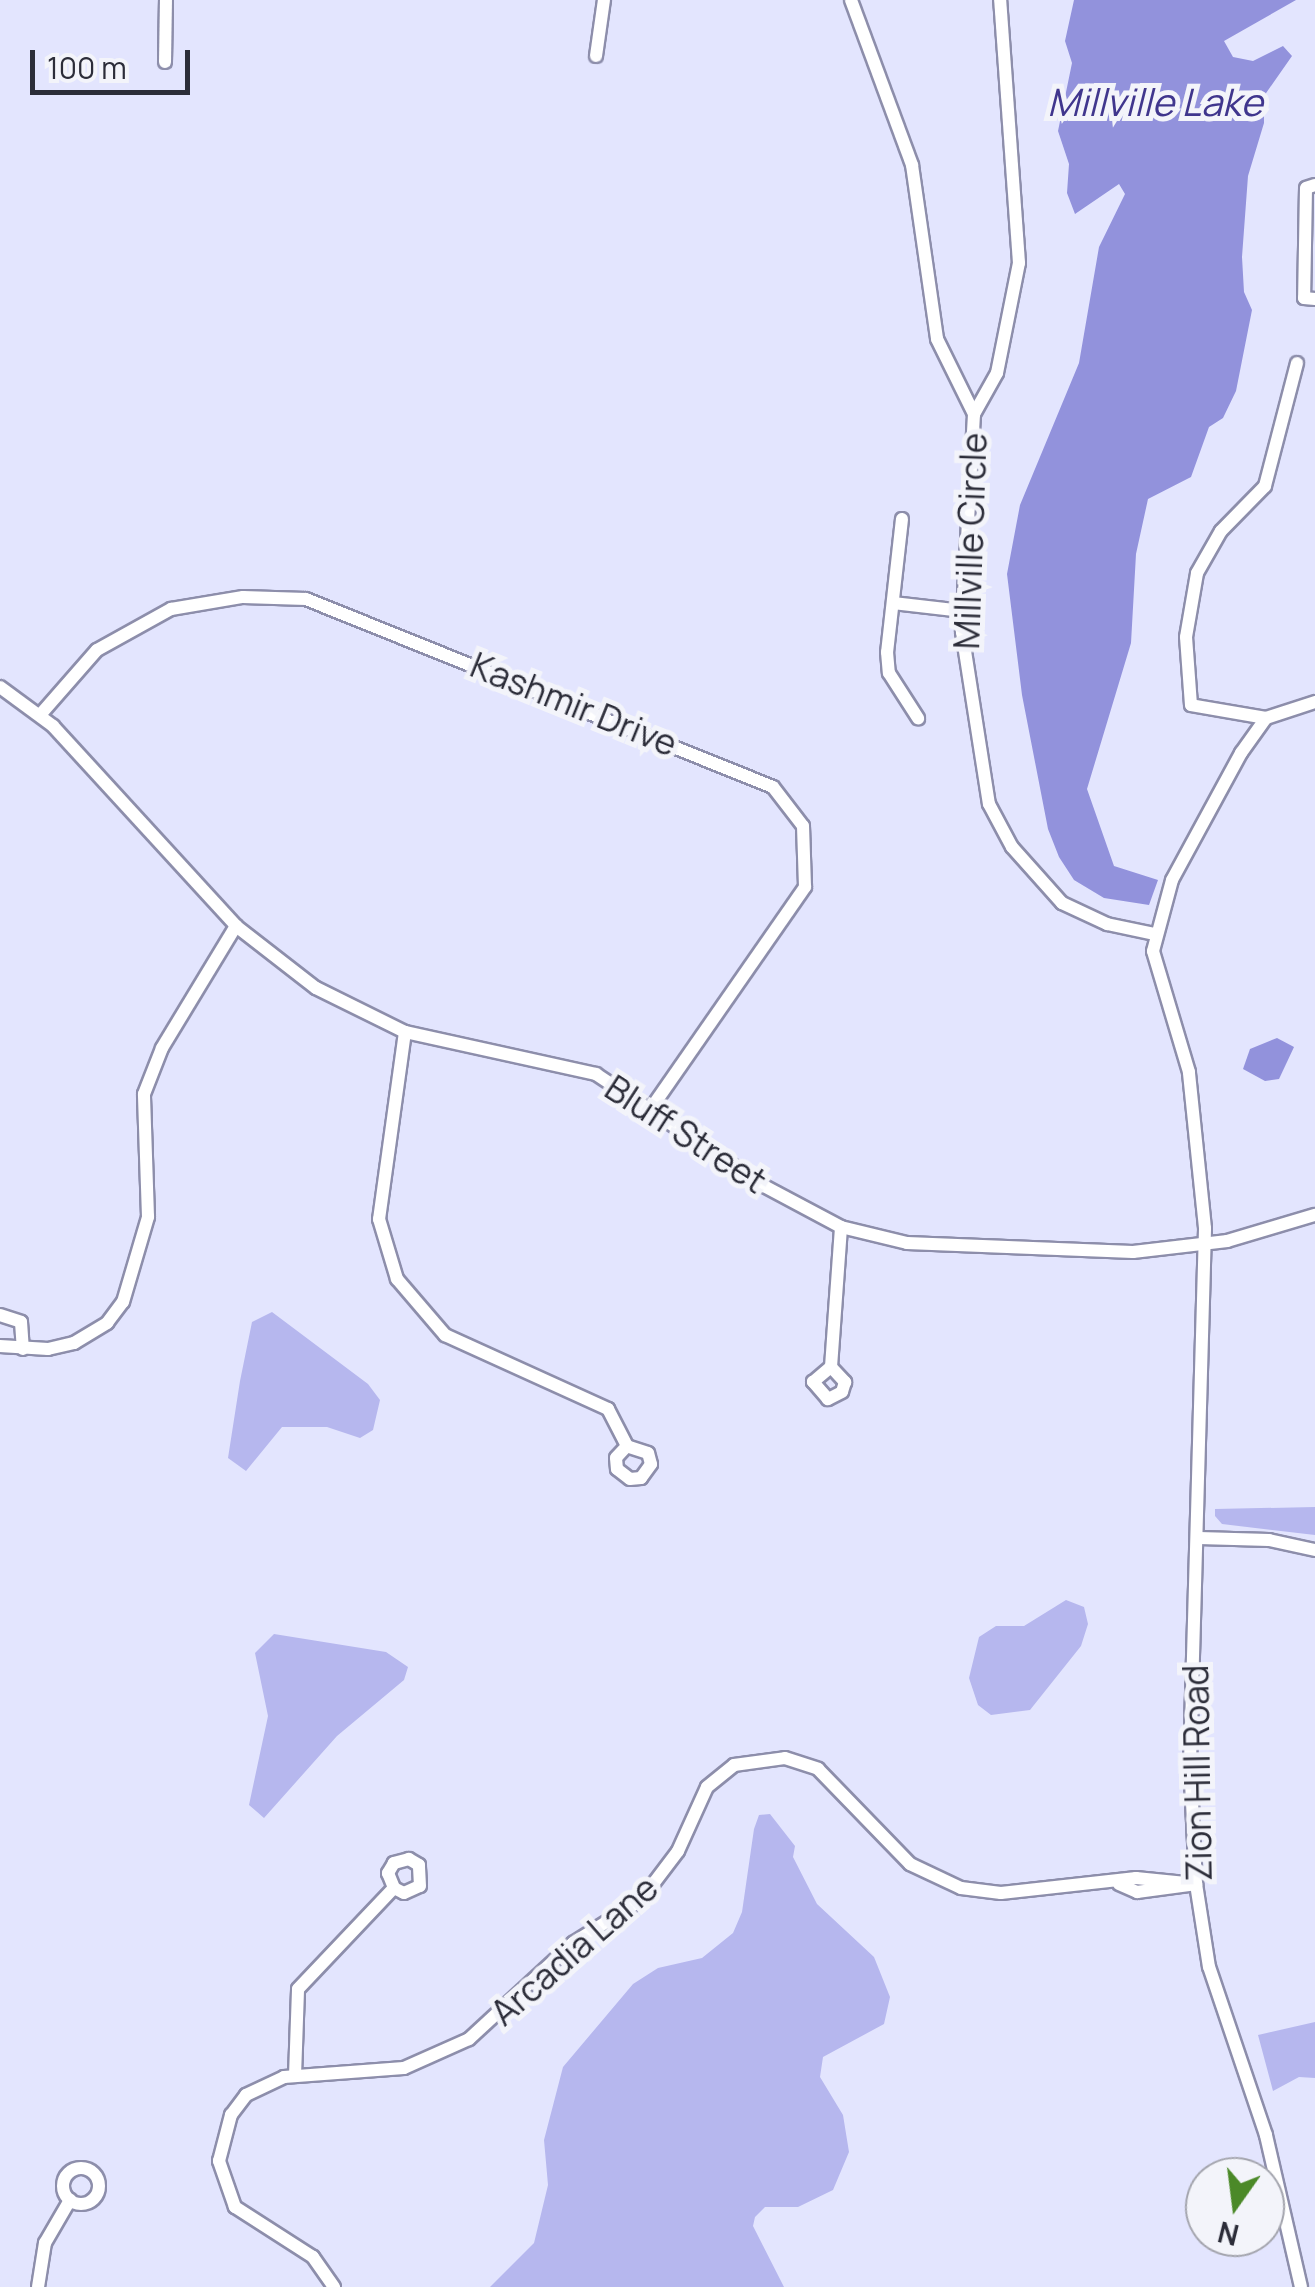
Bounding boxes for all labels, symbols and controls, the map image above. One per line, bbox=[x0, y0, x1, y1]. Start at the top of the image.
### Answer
scale bar bbox=[35, 30, 195, 92]
text: 100 m bbox=[47, 47, 127, 88]
water label: Millville Lake bbox=[1047, 79, 1263, 125]
street label: Millville Circle bbox=[945, 432, 995, 650]
street label: Kashmir Drive bbox=[465, 644, 683, 764]
street label: Bluff Street bbox=[598, 1066, 774, 1202]
street label: Zion Hill Road bbox=[1174, 1664, 1220, 1882]
street label: Arcadia Lane bbox=[482, 1866, 666, 2034]
north arrow bbox=[1185, 2157, 1285, 2257]
text: N bbox=[1214, 2213, 1243, 2255]

